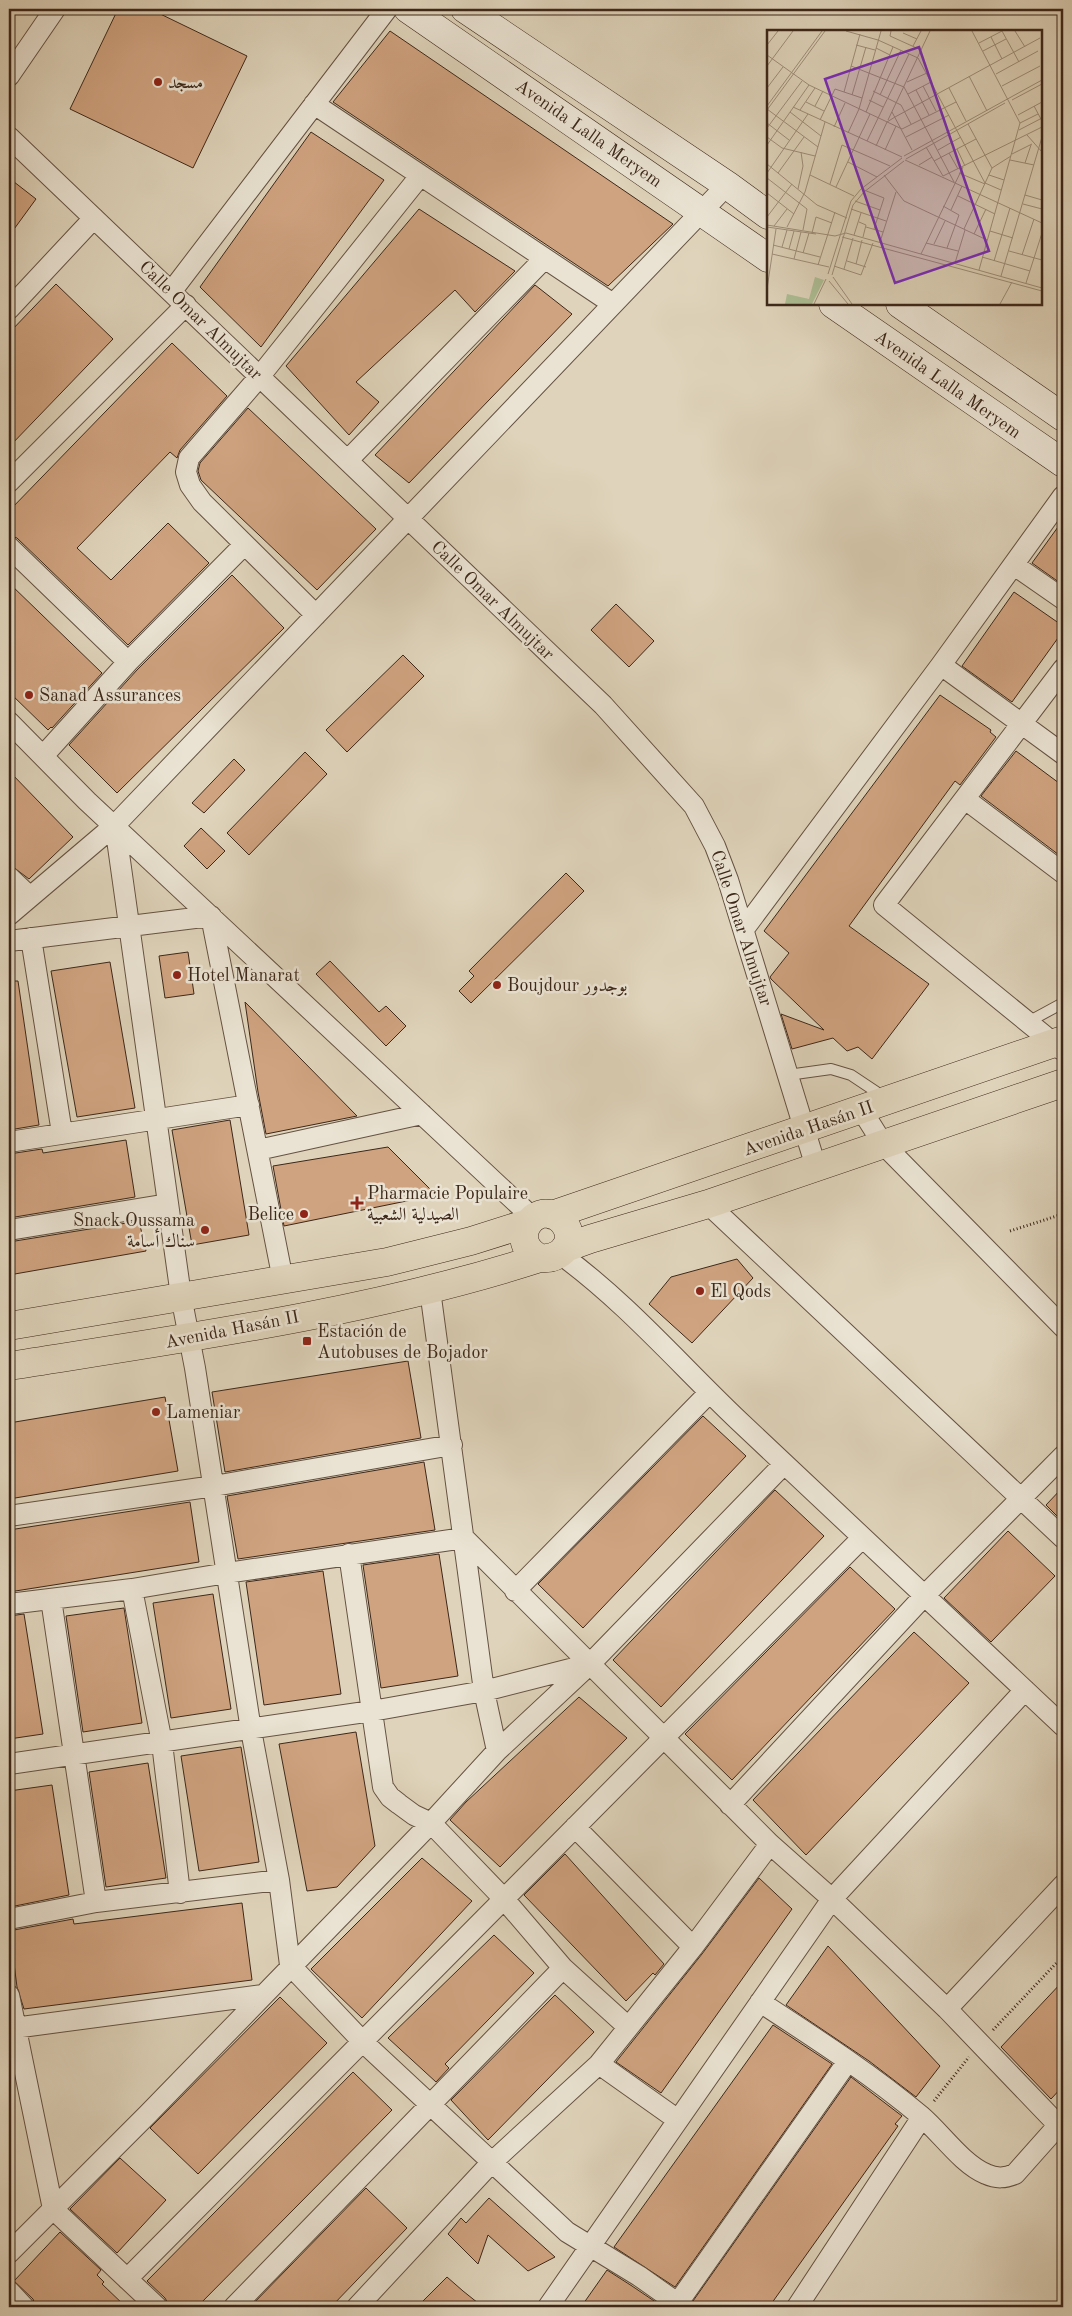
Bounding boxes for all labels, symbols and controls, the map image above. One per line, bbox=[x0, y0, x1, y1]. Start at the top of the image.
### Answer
inset map bbox=[767, 30, 1042, 305]
place label: مسجد bbox=[168, 74, 203, 92]
marker: مسجد bbox=[152, 76, 164, 88]
street label: Avenida Lalla Meryem bbox=[512, 77, 665, 191]
street label: Calle Omar Almujtar bbox=[135, 258, 266, 384]
street label: Avenida Lalla Meryem bbox=[871, 328, 1024, 442]
street label: Calle Omar Almujtar bbox=[427, 538, 558, 664]
place label: Sanad Assurances bbox=[39, 687, 181, 705]
marker: Sanad Assurances bbox=[23, 689, 35, 701]
street label: Calle Omar Almujtar bbox=[707, 848, 775, 1009]
place label: Hotel Manarat bbox=[187, 967, 300, 985]
marker: Hotel Manarat bbox=[171, 969, 183, 981]
place label: Boujdour بوجدور bbox=[507, 977, 627, 996]
marker: Boujdour بوجدور bbox=[491, 979, 503, 991]
street label: Avenida Hasán II bbox=[741, 1098, 876, 1160]
place label: Pharmacie Populaire الصيدلية الشعبية bbox=[367, 1185, 528, 1225]
marker: Pharmacie Populaire الصيدلية الشعبية bbox=[351, 1197, 363, 1209]
place label: Belice bbox=[247, 1206, 294, 1224]
marker: Belice bbox=[298, 1208, 310, 1220]
place label: Snack Oussama سناك أسامة bbox=[73, 1212, 195, 1251]
marker: Snack Oussama سناك أسامة bbox=[199, 1224, 211, 1236]
place label: El Qods bbox=[710, 1283, 771, 1301]
marker: El Qods bbox=[694, 1285, 706, 1297]
street label: Avenida Hasán II bbox=[164, 1308, 301, 1352]
place label: Estación de Autobuses de Bojador bbox=[317, 1323, 488, 1362]
marker: Estación de Autobuses de Bojador bbox=[301, 1335, 313, 1347]
place label: Lameniar bbox=[166, 1404, 241, 1422]
marker: Lameniar bbox=[150, 1406, 162, 1418]

